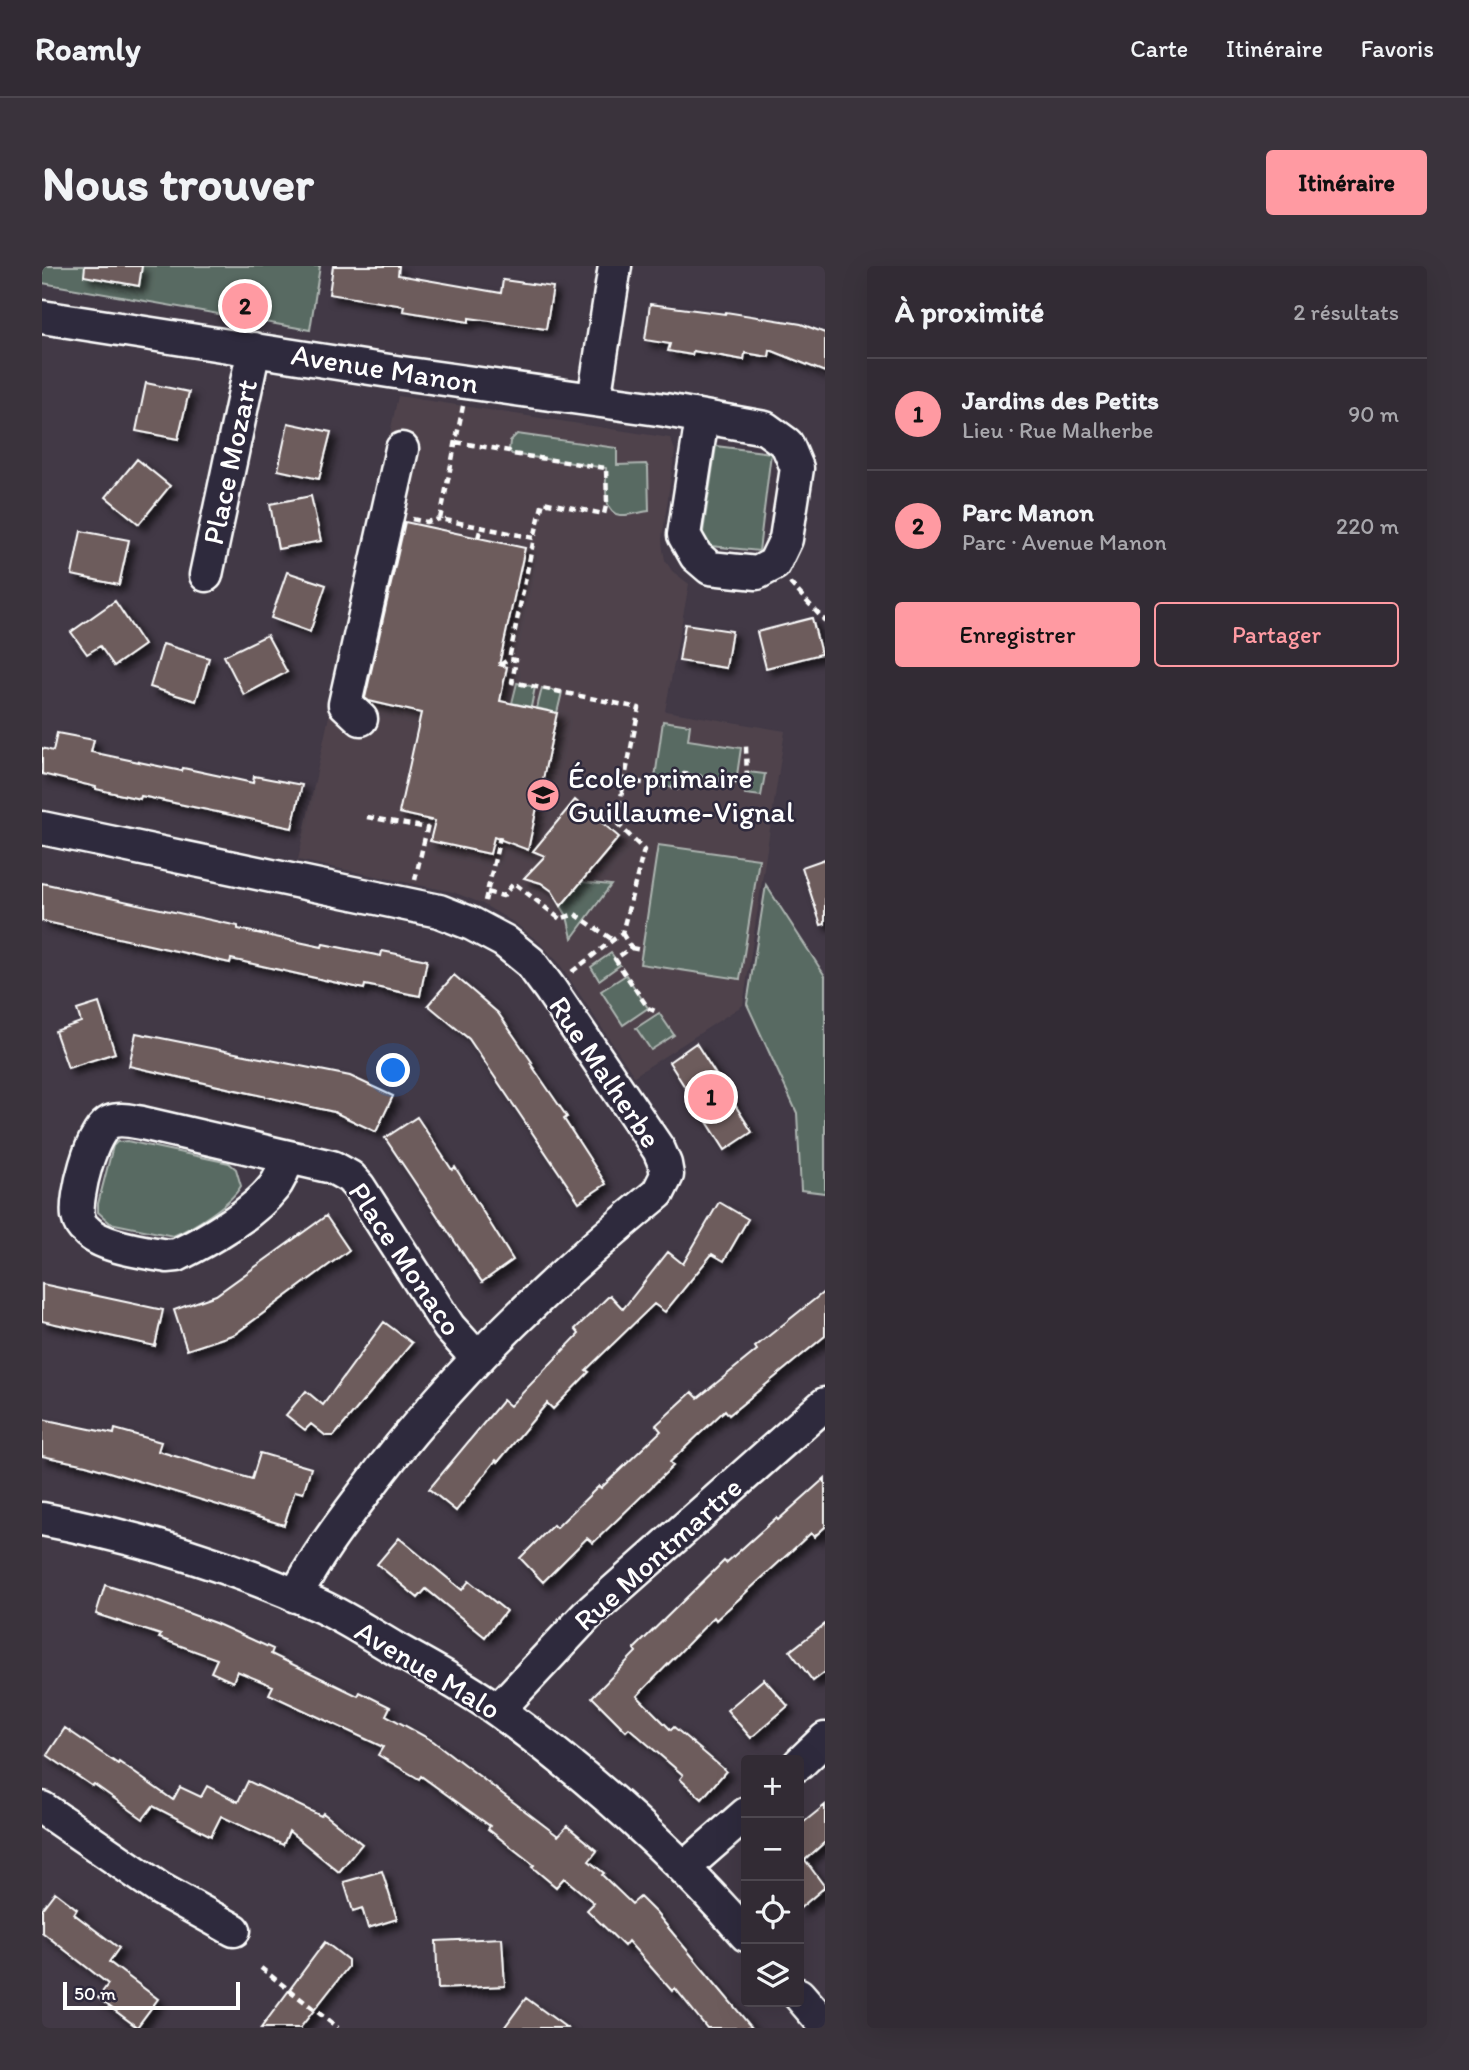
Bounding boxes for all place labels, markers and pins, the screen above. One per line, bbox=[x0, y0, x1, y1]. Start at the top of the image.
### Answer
pin: 2 bbox=[222, 280, 268, 332]
place label: École primaire Guillaume-Vignal bbox=[568, 759, 795, 830]
school or university icon: École primaire Guillaume-Vignal bbox=[524, 776, 562, 814]
pin: 1 bbox=[688, 1071, 734, 1123]

